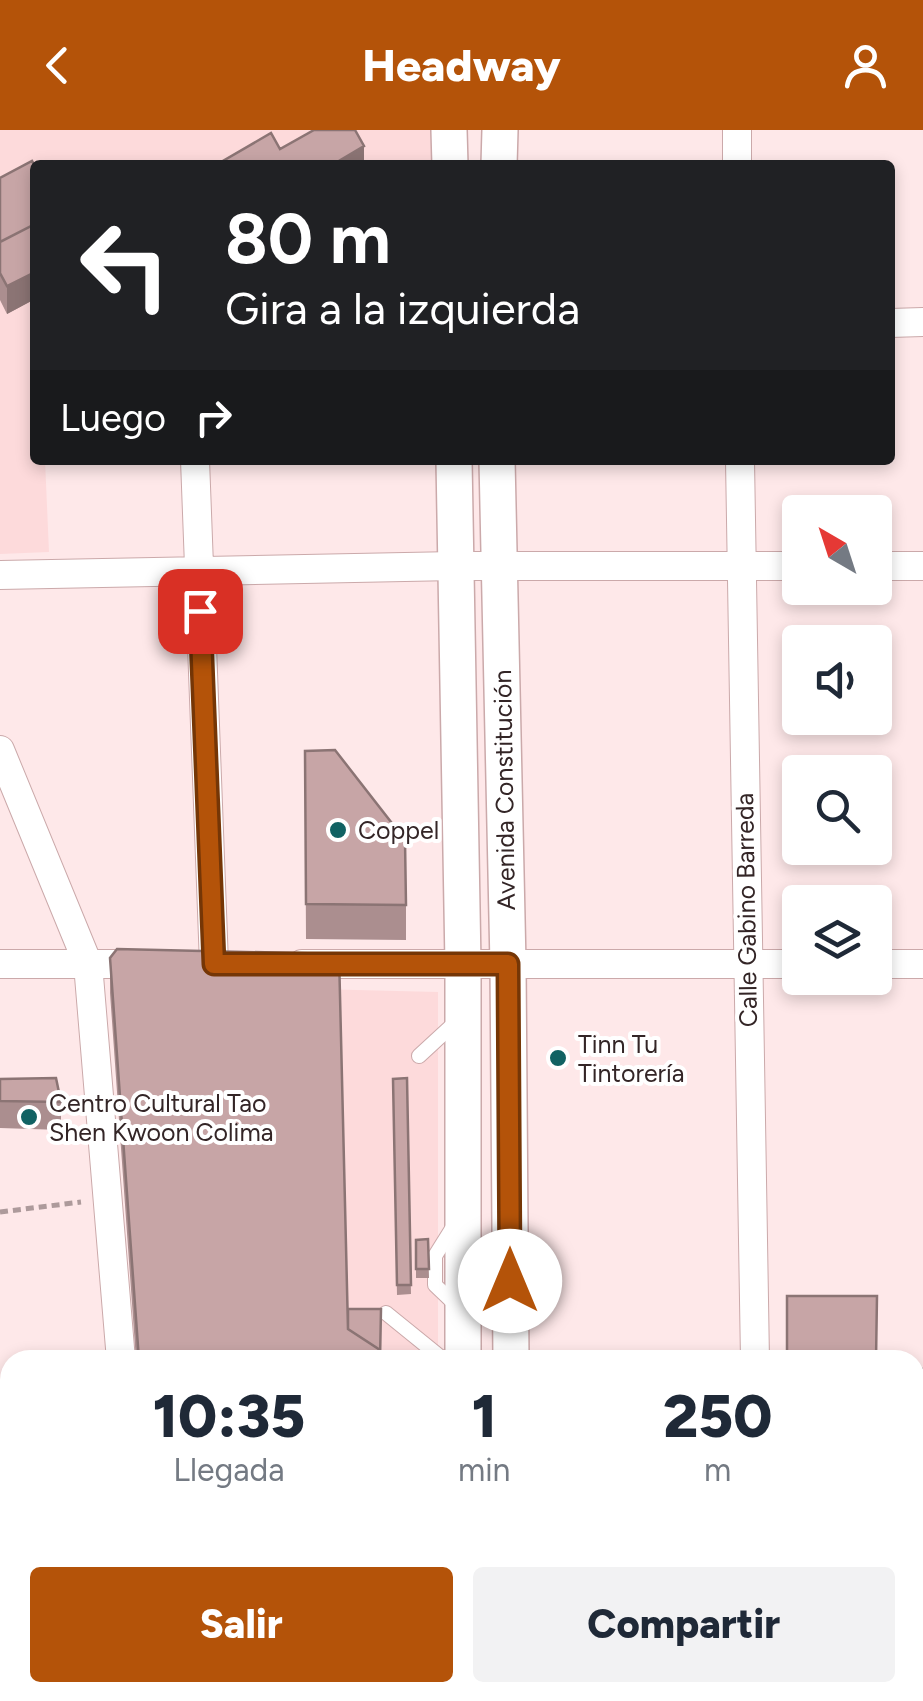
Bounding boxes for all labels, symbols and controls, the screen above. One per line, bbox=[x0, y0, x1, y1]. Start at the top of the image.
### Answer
icon: back bbox=[30, 38, 85, 93]
text: Headway bbox=[362, 38, 561, 92]
icon: person bbox=[838, 38, 893, 93]
text: 80 m bbox=[225, 196, 391, 281]
icon: left bbox=[60, 200, 190, 330]
text: Gira a la izquierda bbox=[225, 281, 580, 335]
icon: right bbox=[186, 390, 241, 445]
text: Luego bbox=[60, 395, 166, 441]
north arrow bbox=[782, 495, 892, 605]
map controls bbox=[782, 495, 892, 995]
pin bbox=[158, 569, 243, 654]
icon: arrive bbox=[173, 584, 228, 639]
button: sound bbox=[782, 625, 892, 735]
street label: Avenida Constitución bbox=[487, 669, 521, 911]
button: search bbox=[782, 755, 892, 865]
street label: Calle Gabino Barreda bbox=[729, 793, 763, 1027]
place label: Coppel bbox=[358, 815, 439, 845]
marker: Coppel bbox=[327, 819, 349, 841]
button: layers bbox=[782, 885, 892, 995]
place label: Tinn Tu Tintorería bbox=[578, 1029, 685, 1088]
marker: Tinn Tu Tintorería bbox=[547, 1047, 569, 1069]
place label: Centro Cultural Tao Shen Kwoon Colima bbox=[49, 1088, 273, 1147]
marker: Centro Cultural Tao Shen Kwoon Colima bbox=[18, 1106, 40, 1128]
position arrow bbox=[458, 1229, 562, 1333]
text: 10:35 bbox=[153, 1380, 305, 1452]
text: 1 bbox=[471, 1380, 497, 1452]
text: 250 bbox=[663, 1380, 772, 1452]
text: Llegada bbox=[173, 1451, 285, 1489]
text: min bbox=[458, 1451, 510, 1489]
text: m bbox=[704, 1451, 731, 1489]
button: Salir bbox=[30, 1567, 453, 1682]
button: Compartir bbox=[473, 1567, 895, 1682]

